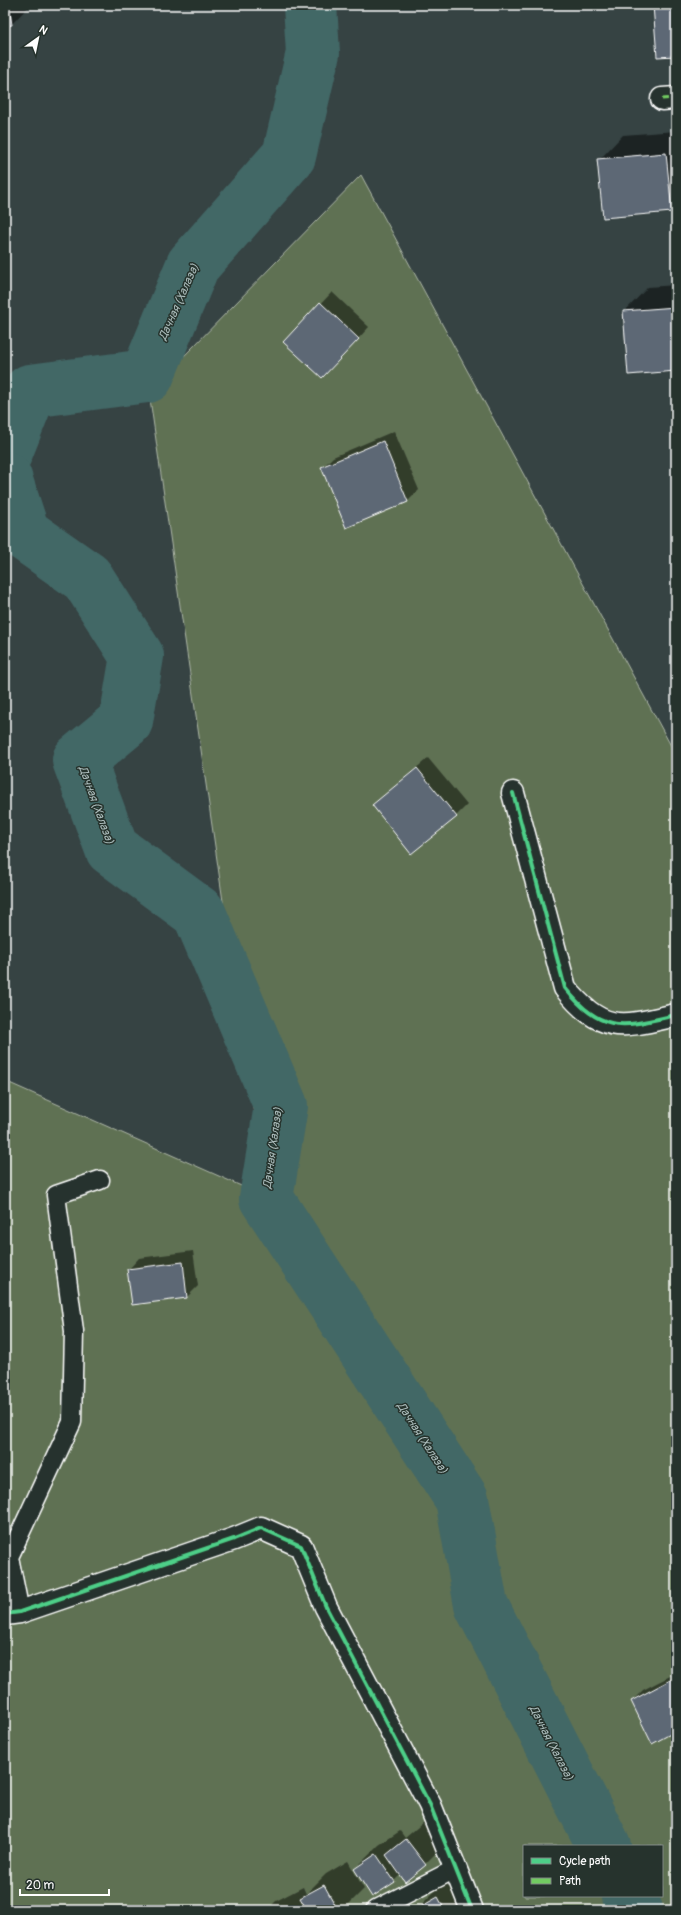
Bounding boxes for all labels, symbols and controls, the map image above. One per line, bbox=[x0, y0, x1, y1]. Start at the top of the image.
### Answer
north arrow bbox=[18, 18, 58, 58]
text: N bbox=[37, 23, 50, 38]
water label: Дачная (Халаза) bbox=[155, 262, 203, 343]
water label: Дачная (Халаза) bbox=[75, 763, 117, 846]
water label: Дачная (Халаза) bbox=[260, 1106, 286, 1191]
water label: Дачная (Халаза) bbox=[393, 1399, 451, 1476]
water label: Дачная (Халаза) bbox=[525, 1702, 576, 1783]
legend bbox=[523, 1845, 663, 1897]
text: Cycle path bbox=[559, 1854, 611, 1869]
scale bar bbox=[20, 1871, 109, 1897]
text: Path bbox=[559, 1874, 581, 1889]
text: 20 m bbox=[26, 1878, 55, 1893]

